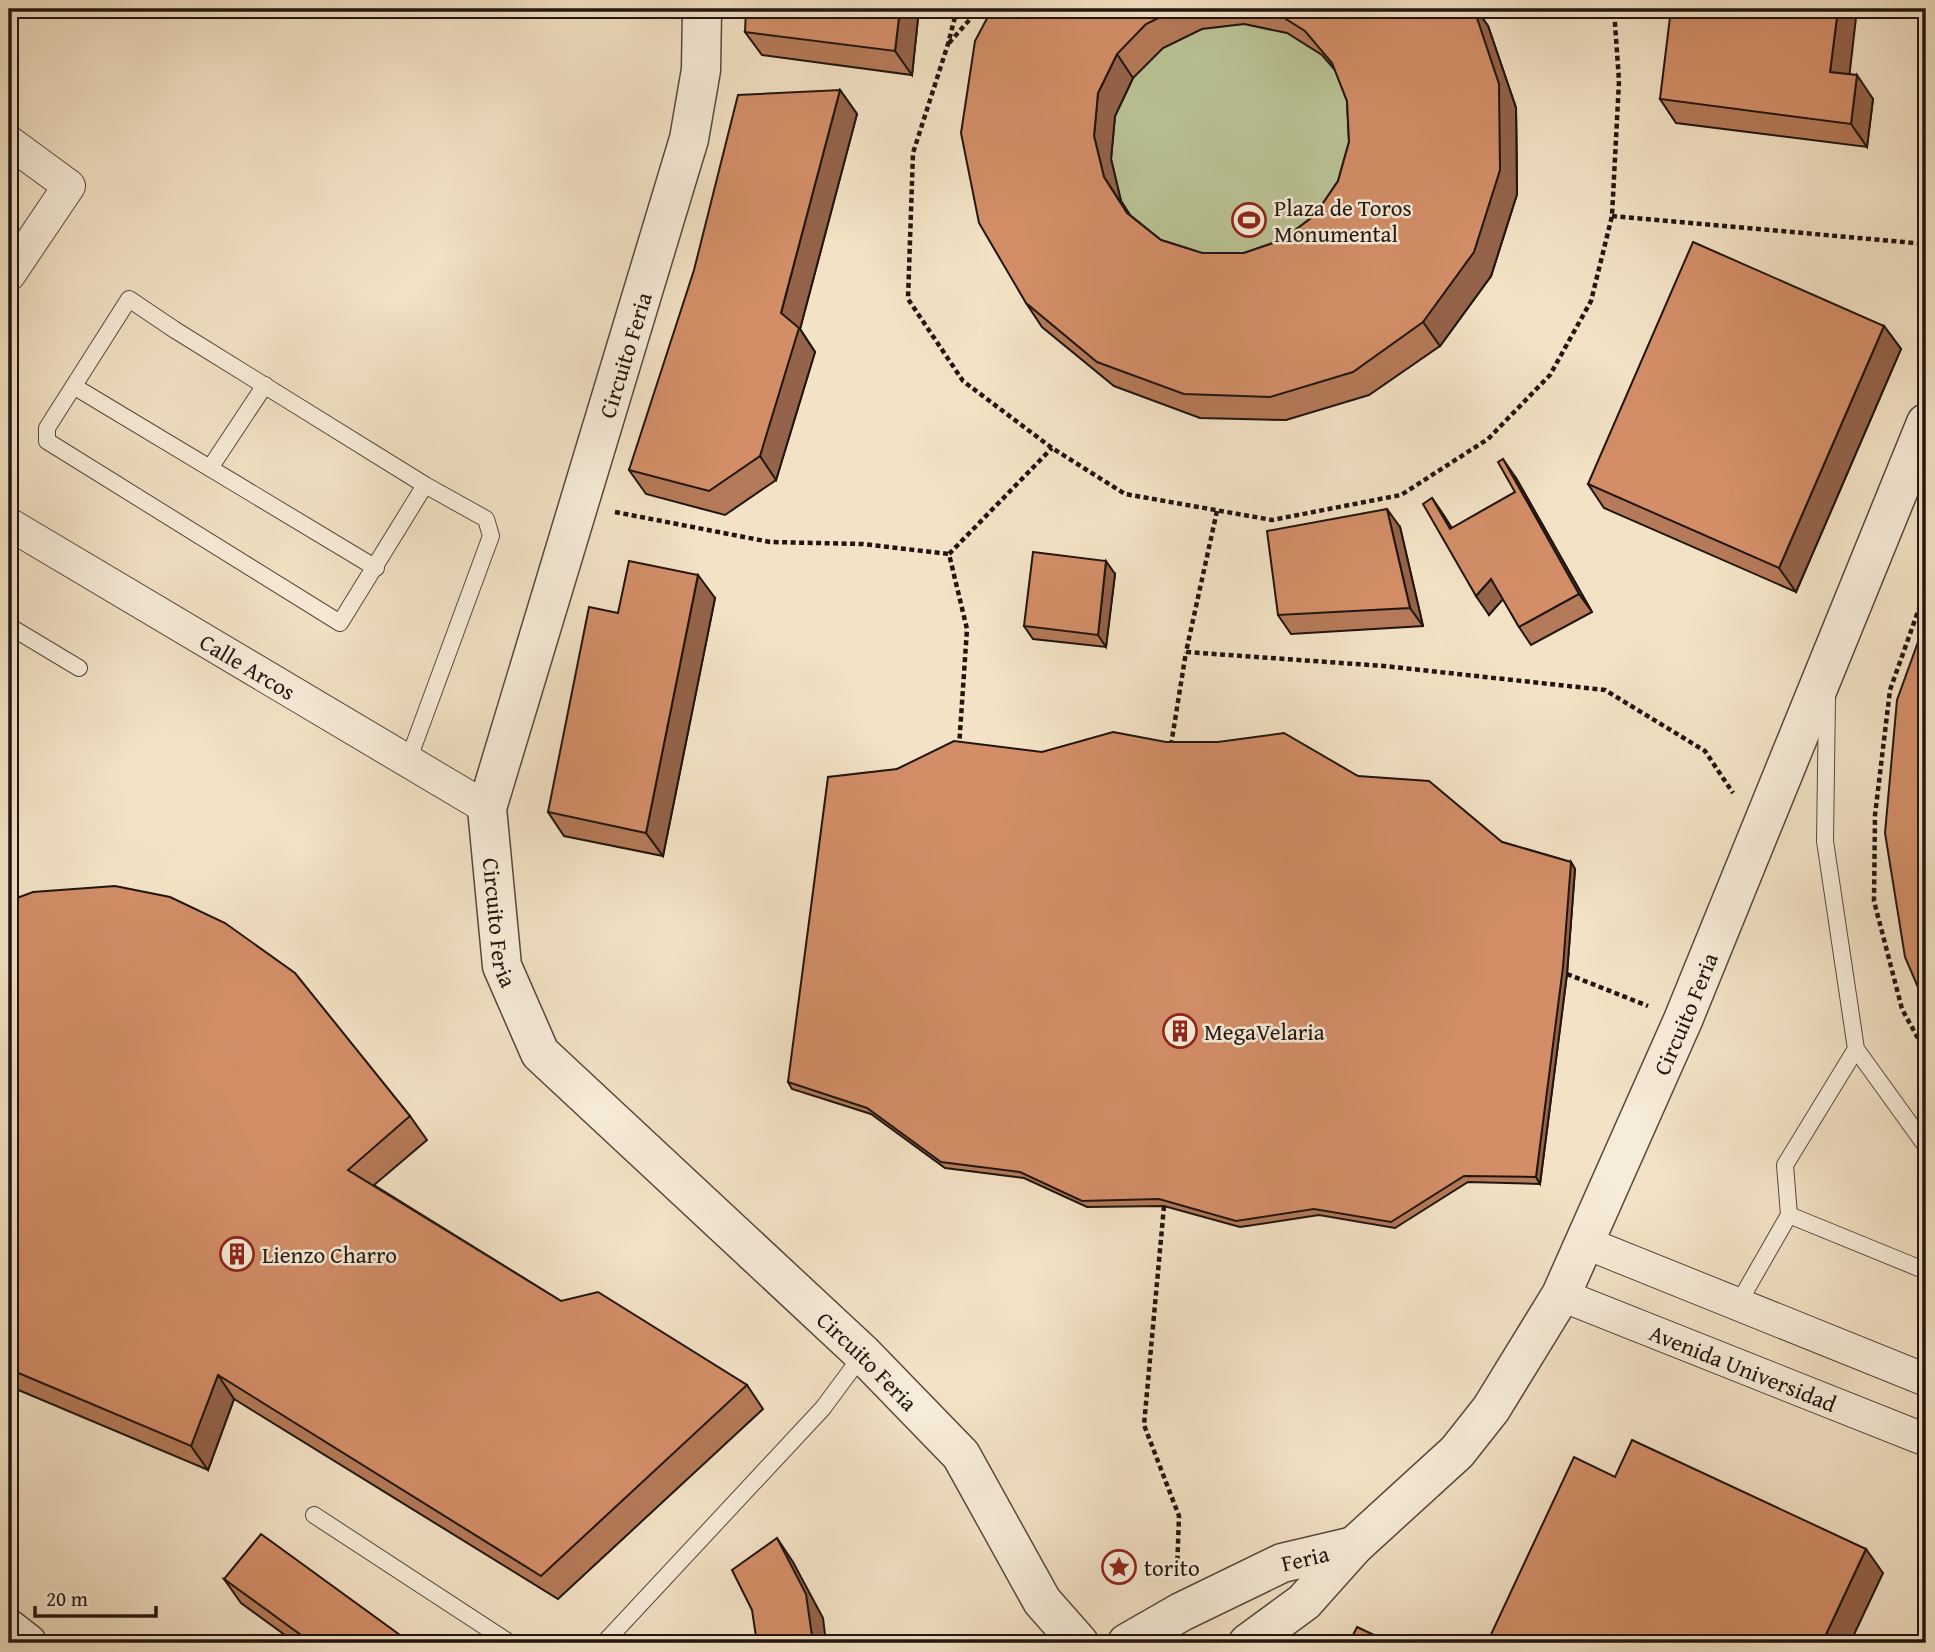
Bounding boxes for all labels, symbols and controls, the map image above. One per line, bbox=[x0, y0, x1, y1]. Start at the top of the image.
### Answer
place label: Plaza de Toros Monumental bbox=[1274, 191, 1412, 250]
sports icon: Plaza de Toros Monumental bbox=[1230, 201, 1268, 239]
street label: Circuito Feria bbox=[590, 288, 660, 422]
street label: Calle Arcos bbox=[194, 625, 302, 707]
street label: Circuito Feria bbox=[475, 856, 526, 992]
street label: Circuito Feria bbox=[1644, 947, 1725, 1080]
building icon: MegaVelaria bbox=[1161, 1012, 1199, 1050]
place label: MegaVelaria bbox=[1204, 1015, 1325, 1048]
building icon: Lienzo Charro bbox=[218, 1235, 256, 1273]
place label: Lienzo Charro bbox=[262, 1238, 397, 1271]
street label: Circuito Feria bbox=[810, 1303, 926, 1418]
street label: Avenida Universidad bbox=[1645, 1315, 1842, 1420]
street label: Feria bbox=[1278, 1536, 1332, 1579]
place icon: torito bbox=[1100, 1548, 1138, 1586]
place label: torito bbox=[1144, 1551, 1200, 1584]
scale bar bbox=[35, 1575, 156, 1619]
text: 20 m bbox=[46, 1583, 88, 1614]

